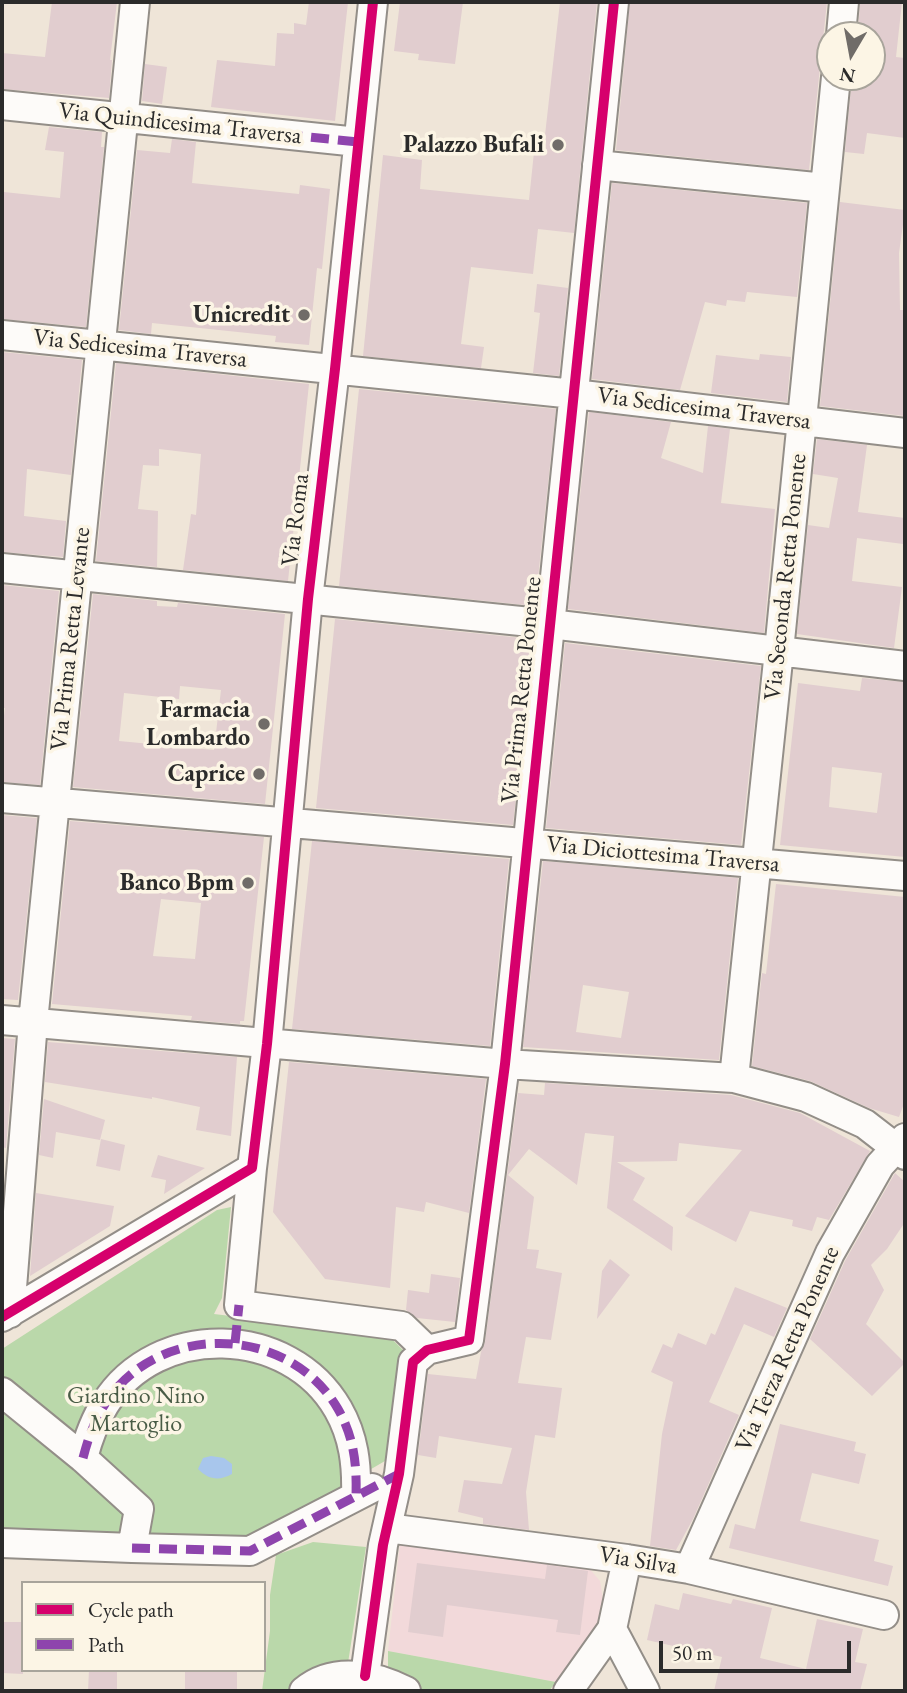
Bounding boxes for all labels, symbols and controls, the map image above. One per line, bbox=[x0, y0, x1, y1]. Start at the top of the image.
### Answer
north arrow bbox=[816, 21, 886, 91]
text: N bbox=[838, 62, 857, 89]
street label: Via Quindicesima Traversa bbox=[57, 97, 303, 151]
place label: Palazzo Bufali bbox=[403, 131, 544, 159]
marker: Palazzo Bufali bbox=[550, 137, 566, 153]
place label: Unicredit bbox=[193, 301, 290, 329]
marker: Unicredit bbox=[296, 307, 312, 323]
street label: Via Sedicesima Traversa bbox=[32, 323, 248, 375]
street label: Via Sedicesima Traversa bbox=[596, 382, 812, 436]
street label: Via Seconda Retta Ponente bbox=[759, 452, 813, 702]
street label: Via Roma bbox=[276, 472, 316, 568]
street label: Via Prima Retta Levante bbox=[45, 526, 97, 752]
street label: Via Prima Retta Ponente bbox=[496, 575, 548, 805]
place label: Farmacia Lombardo bbox=[146, 696, 250, 752]
marker: Farmacia Lombardo bbox=[256, 716, 272, 732]
place label: Caprice bbox=[168, 760, 245, 788]
marker: Caprice bbox=[251, 766, 267, 782]
street label: Via Diciottesima Traversa bbox=[545, 830, 781, 880]
place label: Banco Bpm bbox=[120, 869, 234, 897]
marker: Banco Bpm bbox=[240, 875, 256, 891]
street label: Via Terza Retta Ponente bbox=[730, 1242, 846, 1456]
park label: Giardino Nino Martoglio bbox=[67, 1382, 205, 1438]
street label: Via Silva bbox=[597, 1541, 679, 1581]
legend bbox=[21, 1581, 266, 1672]
text: Cycle path bbox=[88, 1596, 174, 1623]
scale bar bbox=[662, 1626, 855, 1670]
text: Path bbox=[88, 1631, 124, 1658]
text: 50 m bbox=[672, 1639, 713, 1666]

